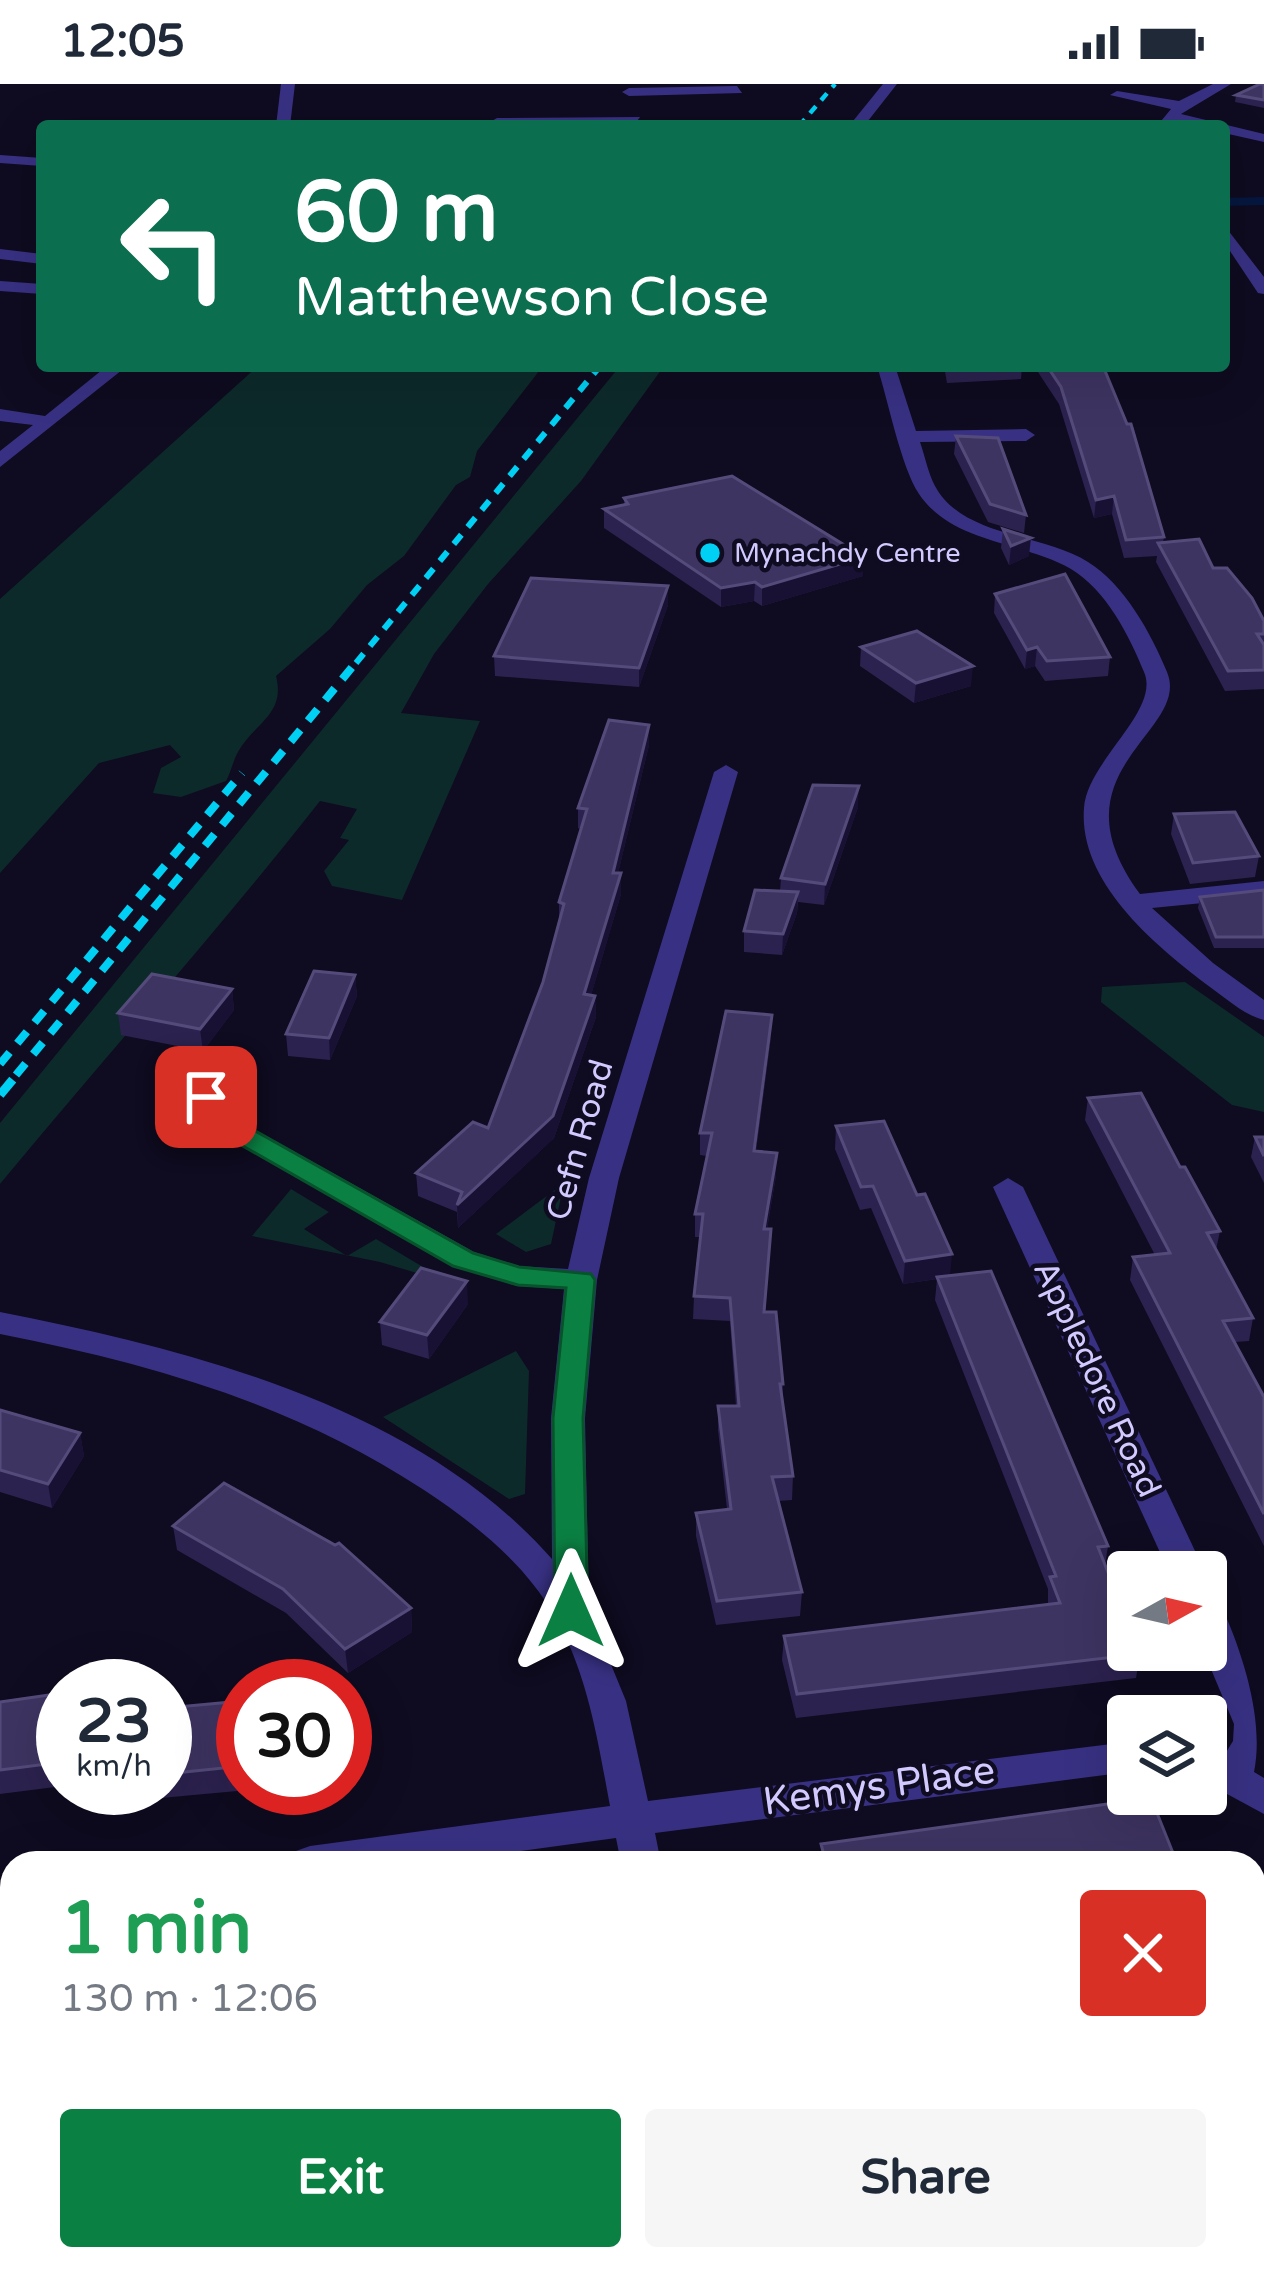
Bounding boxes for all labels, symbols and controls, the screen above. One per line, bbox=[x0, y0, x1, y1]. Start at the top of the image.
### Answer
text: 12:05 bbox=[60, 15, 185, 69]
text: 60 m bbox=[294, 163, 498, 264]
icon: left bbox=[96, 168, 252, 324]
text: Matthewson Close bbox=[294, 265, 769, 330]
place label: Mynachdy Centre bbox=[734, 537, 961, 570]
marker: Mynachdy Centre bbox=[697, 540, 723, 566]
pin bbox=[155, 1046, 257, 1148]
street label: Cefn Road bbox=[538, 1055, 622, 1225]
icon: arrive bbox=[173, 1064, 239, 1130]
street label: Appledore Road bbox=[1025, 1255, 1169, 1503]
position arrow bbox=[508, 1548, 634, 1674]
north arrow bbox=[1107, 1551, 1227, 1671]
map controls bbox=[1107, 1551, 1227, 1815]
speed limit sign: 30 bbox=[216, 1659, 372, 1815]
text: 23 bbox=[76, 1686, 152, 1758]
button: layers bbox=[1107, 1695, 1227, 1815]
street label: Kemys Place bbox=[760, 1746, 998, 1826]
text: km/h bbox=[76, 1748, 152, 1785]
text: 1 min bbox=[60, 1886, 252, 1973]
button: close bbox=[1080, 1890, 1206, 2016]
text: 130 m · 12:06 bbox=[60, 1975, 318, 2022]
button: Exit bbox=[60, 2109, 621, 2247]
button: Share bbox=[645, 2109, 1206, 2247]

